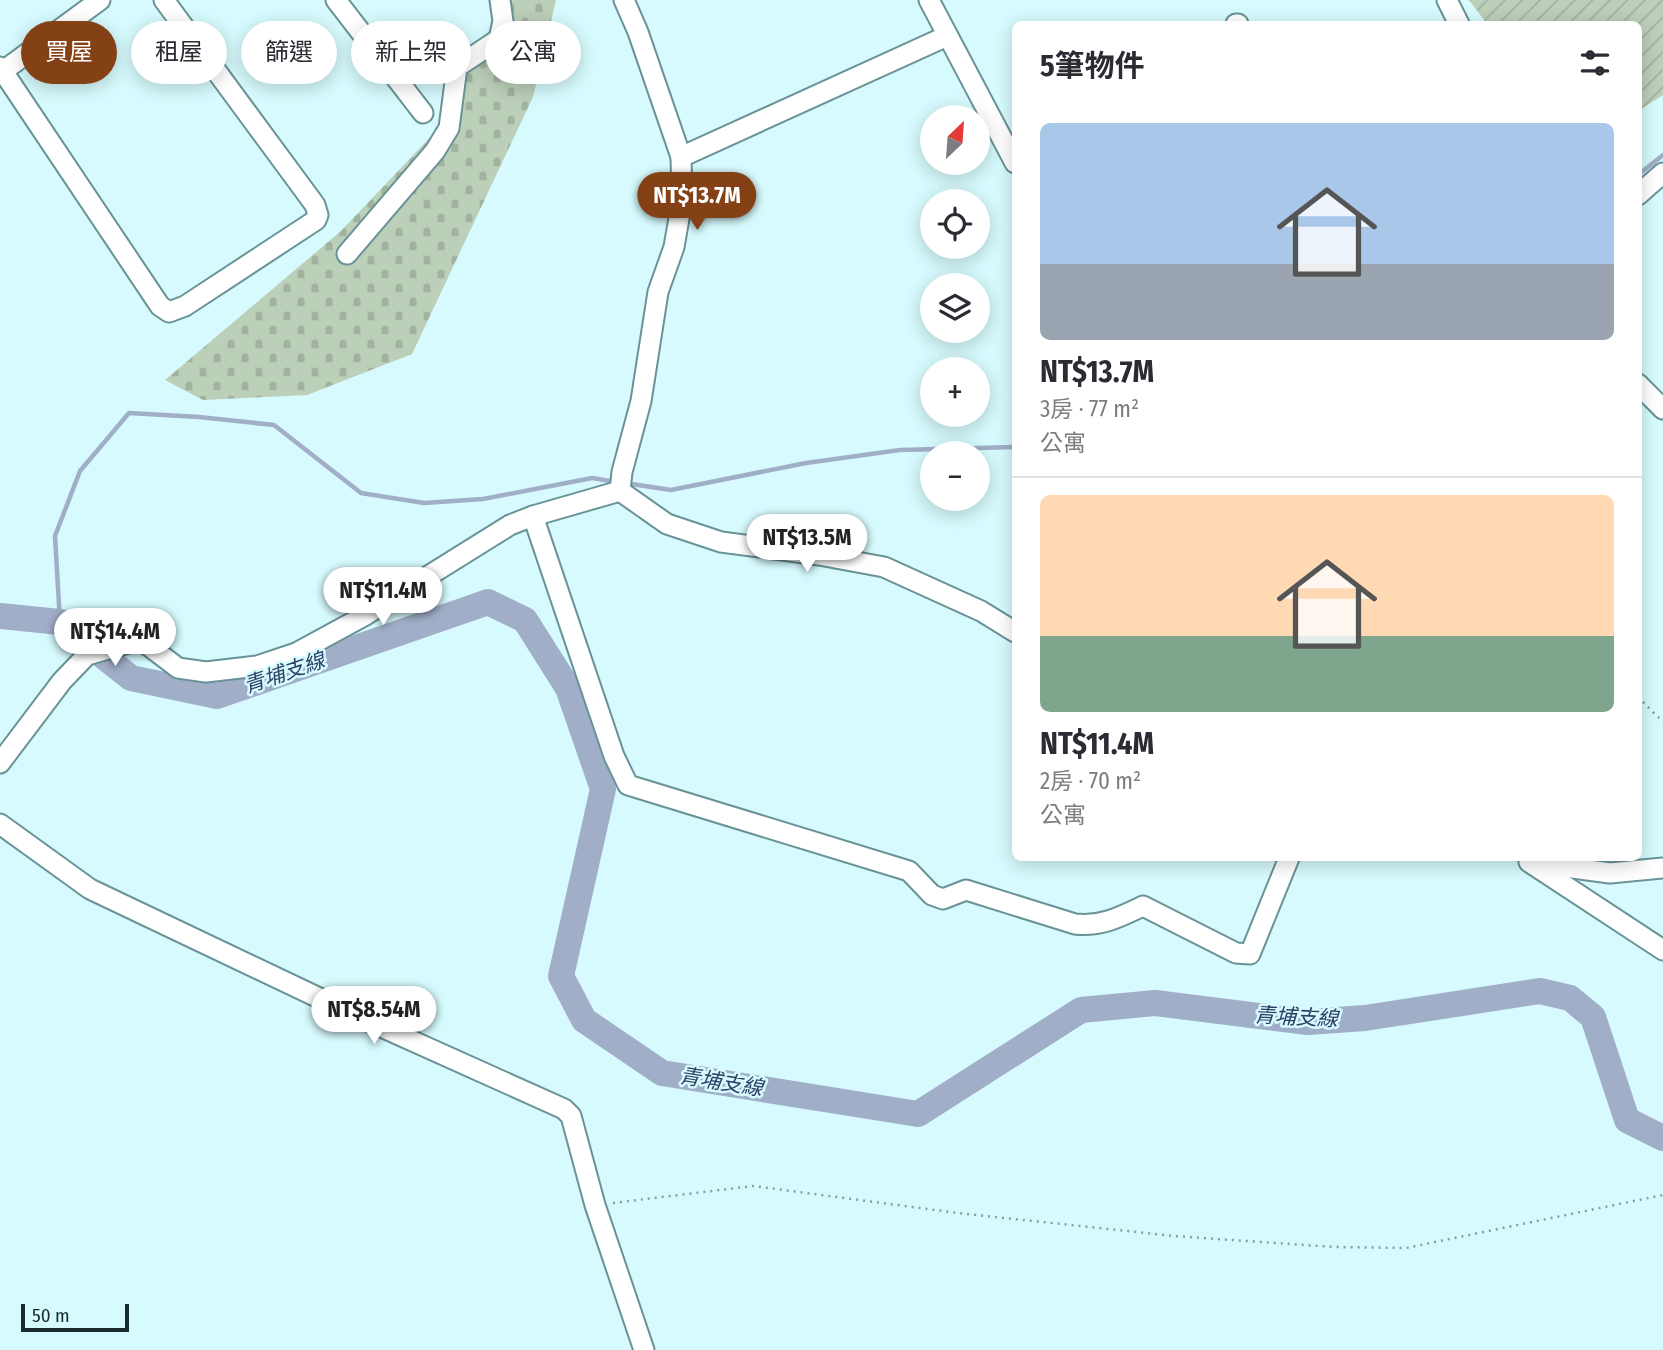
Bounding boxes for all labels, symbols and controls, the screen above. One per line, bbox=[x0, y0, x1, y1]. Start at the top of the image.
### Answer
chip: 買屋 bbox=[21, 21, 117, 84]
chip: 租屋 bbox=[131, 21, 227, 84]
chip: 篩選 bbox=[241, 21, 337, 84]
chip: 新上架 bbox=[351, 21, 471, 84]
chip: 公寓 bbox=[485, 21, 581, 84]
icon: filters bbox=[1576, 44, 1614, 82]
text: 5筆物件 bbox=[1040, 48, 1145, 84]
north arrow bbox=[920, 105, 990, 175]
map controls bbox=[920, 105, 990, 511]
icon: home bbox=[1264, 169, 1390, 295]
pin: NT$13.7M bbox=[625, 173, 769, 232]
text: NT$13.7M bbox=[653, 181, 741, 209]
button: locate bbox=[920, 189, 990, 259]
button: layers bbox=[920, 273, 990, 343]
text: NT$13.7M bbox=[1040, 354, 1154, 390]
button: + bbox=[920, 357, 990, 427]
text: 3房 · 77 m² bbox=[1040, 395, 1139, 423]
text: 公寓 bbox=[1040, 429, 1086, 457]
button: − bbox=[920, 441, 990, 511]
pin: NT$13.5M bbox=[735, 514, 879, 574]
text: NT$13.5M bbox=[762, 523, 852, 551]
icon: home bbox=[1264, 541, 1390, 667]
pin: NT$11.4M bbox=[311, 568, 455, 627]
text: NT$11.4M bbox=[339, 576, 427, 604]
pin: NT$14.4M bbox=[43, 608, 187, 668]
text: NT$14.4M bbox=[70, 617, 160, 645]
water label: 青埔支線 bbox=[240, 646, 330, 699]
text: NT$11.4M bbox=[1040, 726, 1154, 762]
text: 2房 · 70 m² bbox=[1040, 767, 1141, 795]
text: 公寓 bbox=[1040, 801, 1086, 829]
pin: NT$8.54M bbox=[302, 986, 446, 1046]
text: NT$8.54M bbox=[327, 995, 421, 1023]
water label: 青埔支線 bbox=[1253, 1002, 1341, 1032]
water label: 青埔支線 bbox=[677, 1063, 766, 1102]
scale bar bbox=[21, 1301, 130, 1333]
text: 50 m bbox=[32, 1304, 70, 1327]

